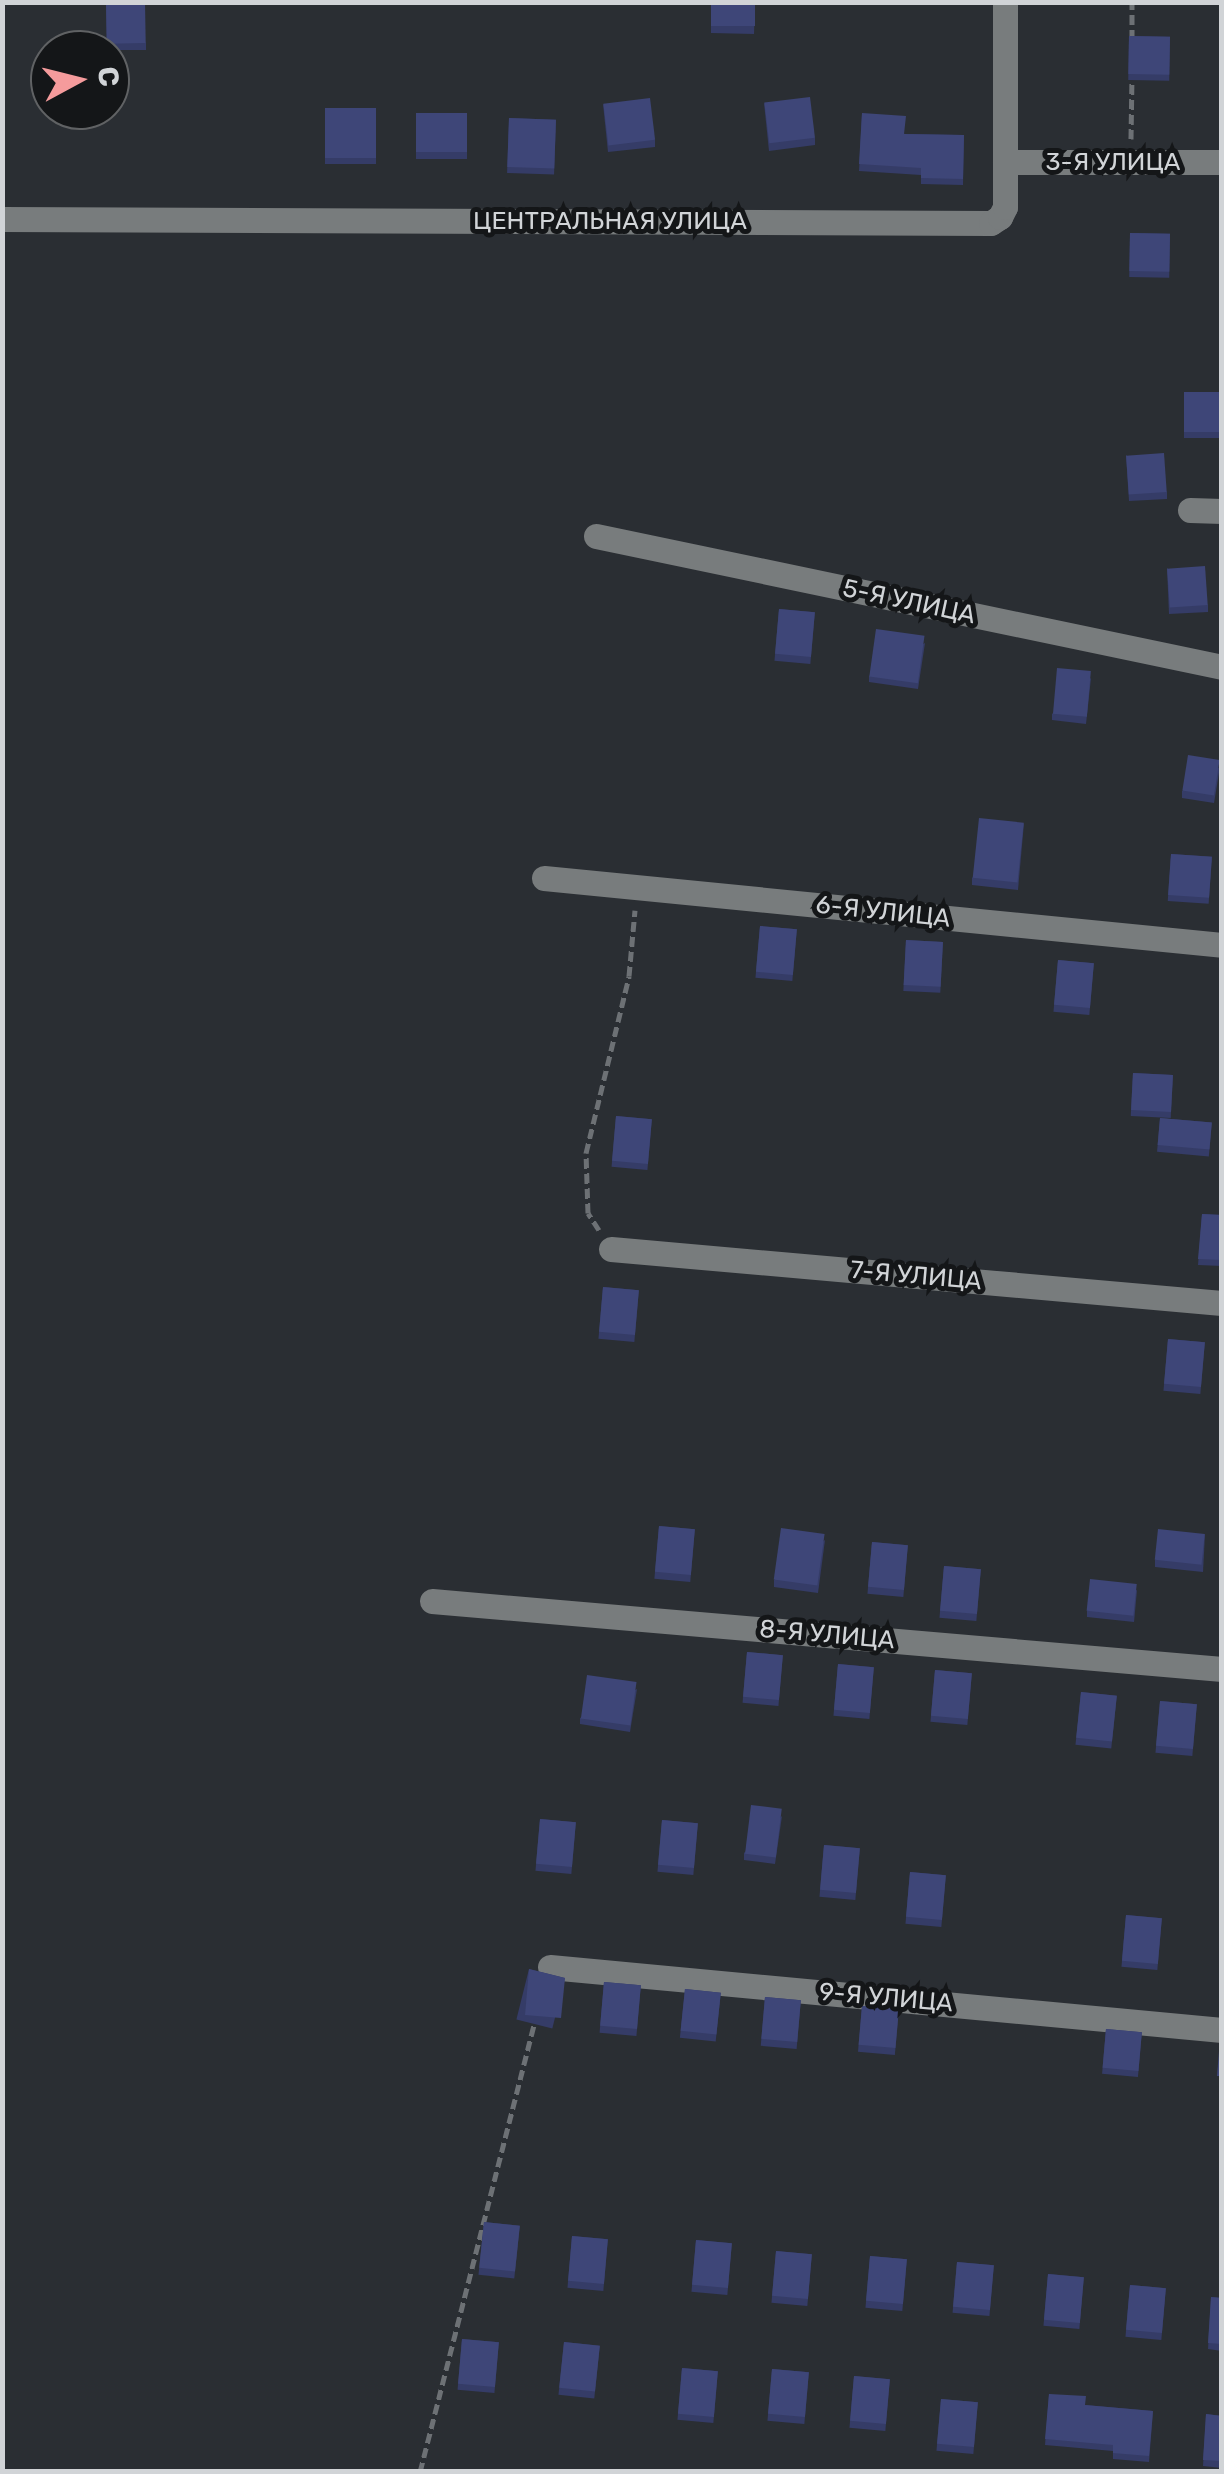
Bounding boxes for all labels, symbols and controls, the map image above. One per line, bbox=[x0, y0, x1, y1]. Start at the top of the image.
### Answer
north arrow bbox=[30, 30, 130, 130]
text: С bbox=[91, 65, 126, 88]
street label: 3-Я УЛИЦА bbox=[1046, 147, 1180, 177]
street label: ЦЕНТРАЛЬНАЯ УЛИЦА bbox=[473, 206, 747, 236]
street label: 5-Я УЛИЦА bbox=[840, 573, 978, 631]
street label: 6-Я УЛИЦА bbox=[814, 890, 952, 934]
street label: 7-Я УЛИЦА bbox=[849, 1255, 983, 1297]
street label: 8-Я УЛИЦА bbox=[758, 1614, 896, 1656]
street label: 9-Я УЛИЦА bbox=[818, 1977, 954, 2019]

